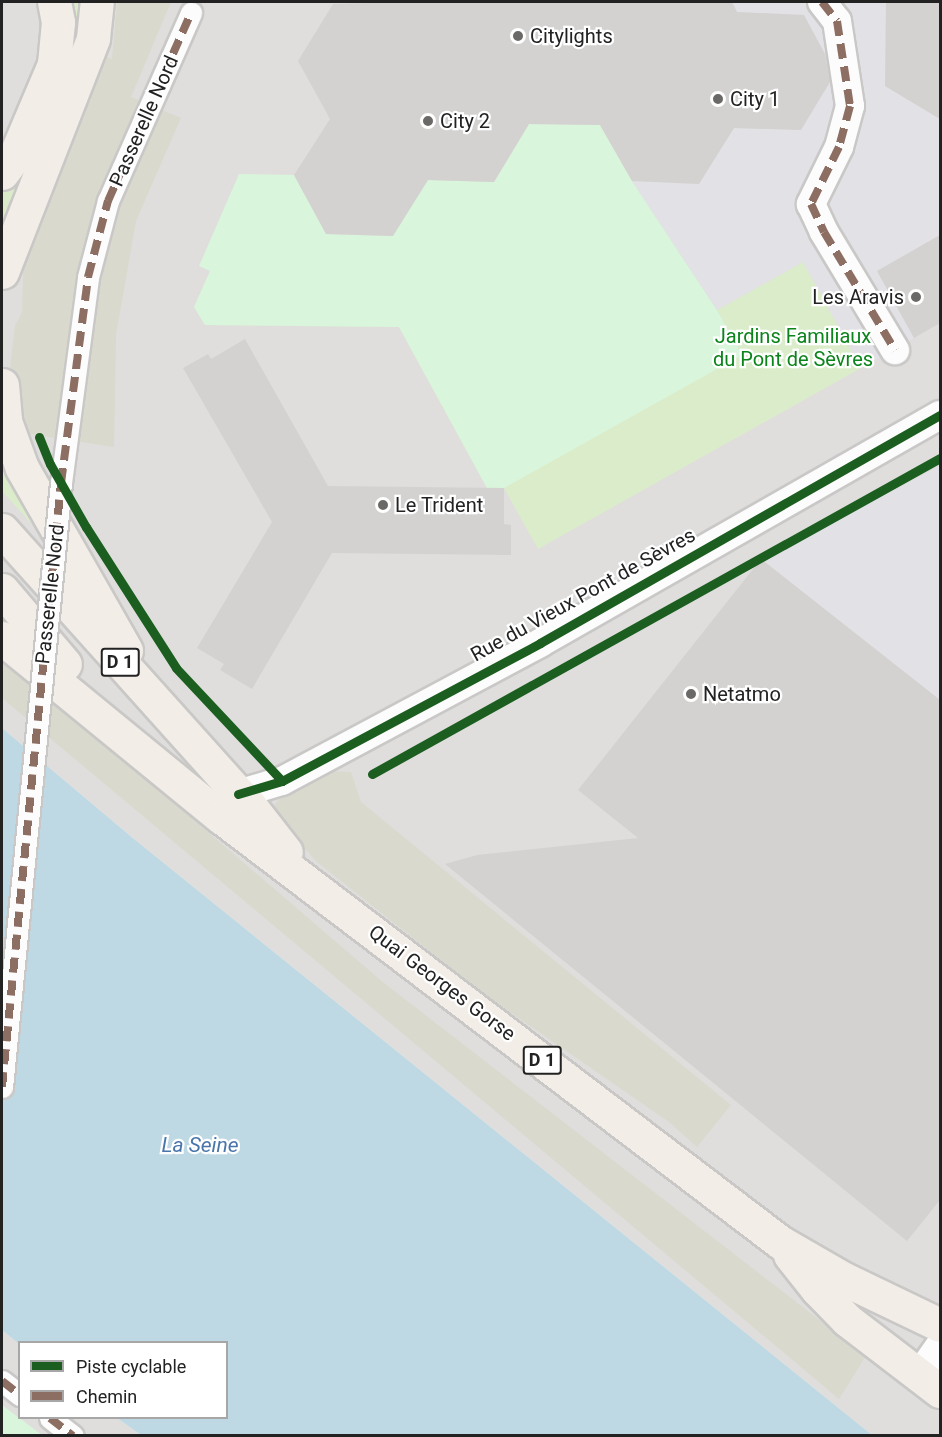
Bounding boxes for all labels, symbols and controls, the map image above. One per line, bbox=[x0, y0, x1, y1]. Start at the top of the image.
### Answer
place label: Citylights bbox=[530, 24, 613, 48]
marker: Citylights bbox=[511, 29, 525, 43]
street label: Passerelle Nord bbox=[104, 52, 184, 190]
place label: City 1 bbox=[730, 87, 780, 111]
marker: City 1 bbox=[711, 92, 725, 106]
place label: City 2 bbox=[440, 109, 490, 133]
marker: City 2 bbox=[421, 114, 435, 128]
place label: Les Aravis bbox=[812, 285, 904, 309]
marker: Les Aravis bbox=[909, 290, 923, 304]
park label: Jardins Familiaux du Pont de Sèvres bbox=[713, 325, 873, 372]
place label: Le Trident bbox=[395, 493, 484, 517]
marker: Le Trident bbox=[376, 498, 390, 512]
street label: Passerelle Nord bbox=[31, 523, 69, 665]
street label: Rue du Vieux Pont de Sèvres bbox=[466, 523, 700, 667]
road number: D 1 bbox=[100, 647, 140, 677]
place label: Netatmo bbox=[703, 682, 781, 706]
marker: Netatmo bbox=[684, 687, 698, 701]
street label: Quai Georges Gorse bbox=[364, 920, 520, 1046]
road number: D 1 bbox=[522, 1045, 562, 1075]
water label: La Seine bbox=[161, 1132, 239, 1158]
legend bbox=[18, 1341, 228, 1419]
text: Piste cyclable bbox=[76, 1356, 186, 1377]
text: Chemin bbox=[76, 1386, 137, 1407]

